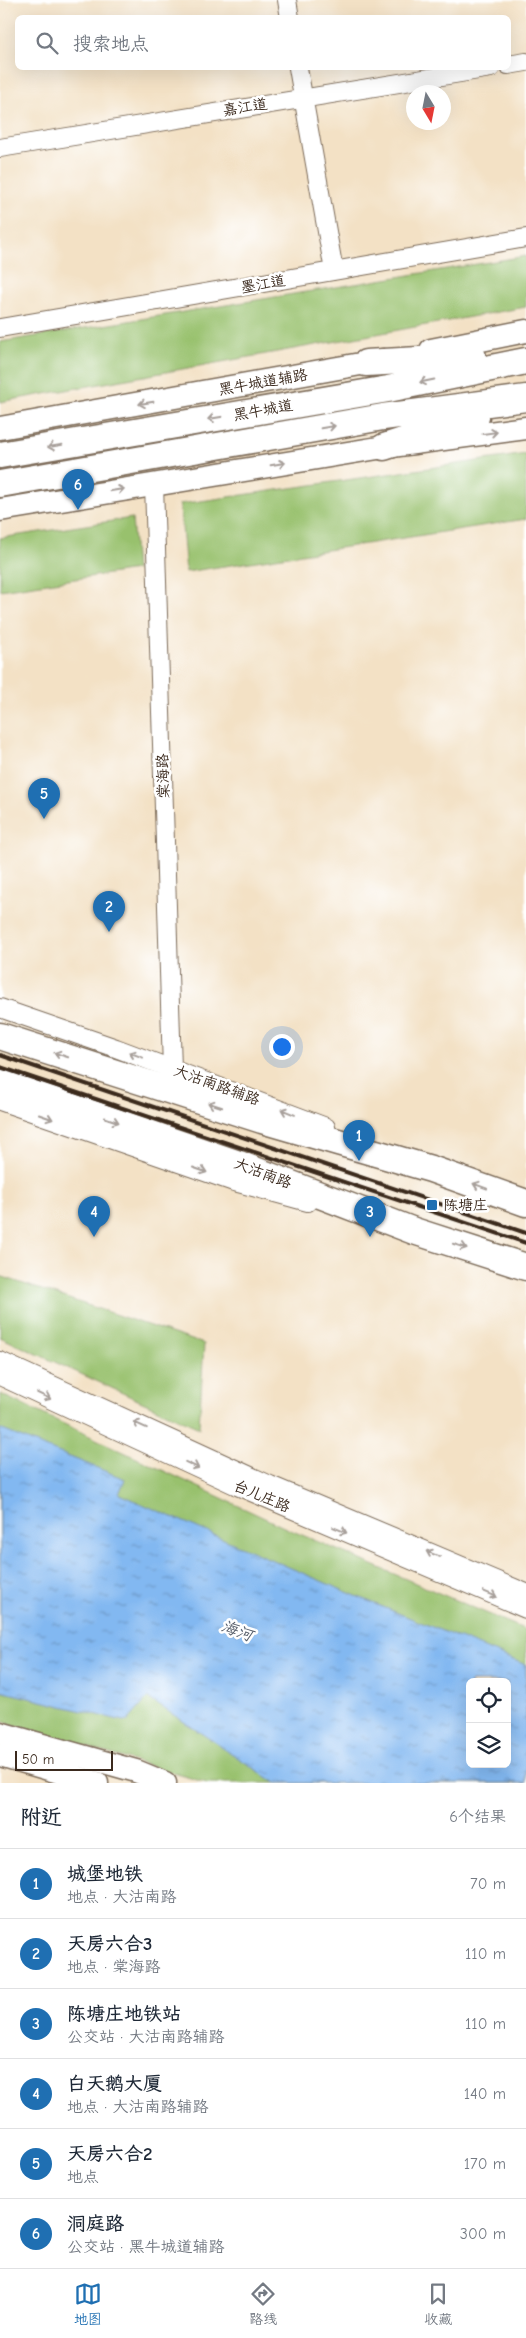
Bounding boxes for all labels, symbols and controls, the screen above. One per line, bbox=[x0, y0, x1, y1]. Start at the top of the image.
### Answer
search box bbox=[15, 15, 511, 70]
icon: search bbox=[33, 29, 61, 57]
text: 搜索地点 bbox=[73, 33, 149, 55]
north arrow bbox=[406, 85, 451, 130]
street label: 嘉江道 bbox=[221, 95, 269, 119]
street label: 墨江道 bbox=[239, 271, 287, 297]
street label: 黑牛城道辅路 bbox=[217, 365, 309, 399]
one-way arrow bbox=[419, 377, 435, 386]
street label: 黑牛城道 bbox=[232, 396, 294, 424]
one-way arrow bbox=[139, 399, 155, 409]
one-way arrow bbox=[207, 414, 223, 424]
one-way arrow bbox=[319, 422, 335, 431]
one-way arrow bbox=[482, 427, 498, 437]
one-way arrow bbox=[47, 441, 63, 451]
one-way arrow bbox=[269, 459, 285, 469]
pin: 6 bbox=[62, 469, 94, 510]
one-way arrow bbox=[109, 485, 125, 495]
street label: 棠海路 bbox=[153, 753, 173, 799]
pin: 5 bbox=[28, 778, 60, 819]
pin: 2 bbox=[93, 891, 125, 932]
your location bbox=[269, 1034, 295, 1060]
one-way arrow bbox=[53, 1050, 69, 1060]
one-way arrow bbox=[128, 1050, 144, 1059]
street label: 大沽南路辅路 bbox=[172, 1061, 262, 1109]
one-way arrow bbox=[208, 1100, 224, 1109]
one-way arrow bbox=[281, 1107, 296, 1116]
one-way arrow bbox=[38, 1113, 54, 1122]
one-way arrow bbox=[104, 1116, 120, 1125]
pin: 1 bbox=[343, 1120, 375, 1161]
street label: 大沽南路 bbox=[232, 1154, 294, 1192]
one-way arrow bbox=[192, 1166, 207, 1175]
one-way arrow bbox=[472, 1181, 488, 1191]
pin: 4 bbox=[78, 1196, 110, 1237]
pin: 3 bbox=[354, 1196, 386, 1237]
place label: 陈塘庄 bbox=[443, 1196, 488, 1214]
marker: 陈塘庄 bbox=[425, 1198, 439, 1212]
one-way arrow bbox=[452, 1242, 467, 1251]
one-way arrow bbox=[36, 1392, 51, 1401]
one-way arrow bbox=[132, 1420, 147, 1430]
one-way arrow bbox=[184, 1460, 199, 1470]
street label: 台儿庄路 bbox=[231, 1476, 293, 1516]
one-way arrow bbox=[332, 1525, 347, 1535]
one-way arrow bbox=[426, 1548, 441, 1558]
one-way arrow bbox=[482, 1589, 497, 1599]
water label: 海河 bbox=[219, 1617, 258, 1646]
map controls bbox=[466, 1678, 511, 1768]
button: locate bbox=[466, 1678, 511, 1723]
button: layers bbox=[466, 1723, 511, 1768]
scale bar bbox=[15, 1748, 112, 1771]
text: 50 m bbox=[22, 1751, 54, 1768]
text: 附近 bbox=[20, 1805, 62, 1829]
text: 6个结果 bbox=[449, 1808, 506, 1826]
text: 城堡地铁 bbox=[67, 1863, 143, 1885]
text: 1 bbox=[33, 1875, 39, 1893]
text: 70 m bbox=[470, 1875, 506, 1893]
text: 地点 · 大沽南路 bbox=[67, 1888, 177, 1906]
text: 天房六合3 bbox=[67, 1933, 152, 1955]
text: 2 bbox=[32, 1945, 40, 1963]
text: 110 m bbox=[465, 1945, 506, 1963]
text: 地点 · 棠海路 bbox=[67, 1958, 161, 1976]
text: 陈塘庄地铁站 bbox=[67, 2003, 181, 2025]
text: 3 bbox=[32, 2015, 40, 2033]
text: 110 m bbox=[465, 2015, 506, 2033]
text: 公交站 · 大沽南路辅路 bbox=[67, 2028, 225, 2046]
text: 白天鹅大厦 bbox=[67, 2073, 162, 2095]
text: 4 bbox=[32, 2085, 40, 2103]
text: 140 m bbox=[464, 2085, 506, 2103]
text: 地点 · 大沽南路辅路 bbox=[67, 2098, 209, 2116]
text: 天房六合2 bbox=[67, 2143, 152, 2165]
text: 5 bbox=[32, 2155, 40, 2173]
text: 170 m bbox=[464, 2155, 506, 2173]
text: 地点 bbox=[67, 2168, 99, 2186]
text: 洞庭路 bbox=[67, 2213, 124, 2235]
text: 6 bbox=[32, 2225, 40, 2243]
text: 300 m bbox=[460, 2225, 506, 2243]
text: 公交站 · 黑牛城道辅路 bbox=[67, 2238, 225, 2256]
tab: 地图 bbox=[74, 2280, 102, 2328]
tab: 路线 bbox=[249, 2280, 277, 2328]
tab: 收藏 bbox=[424, 2280, 452, 2328]

